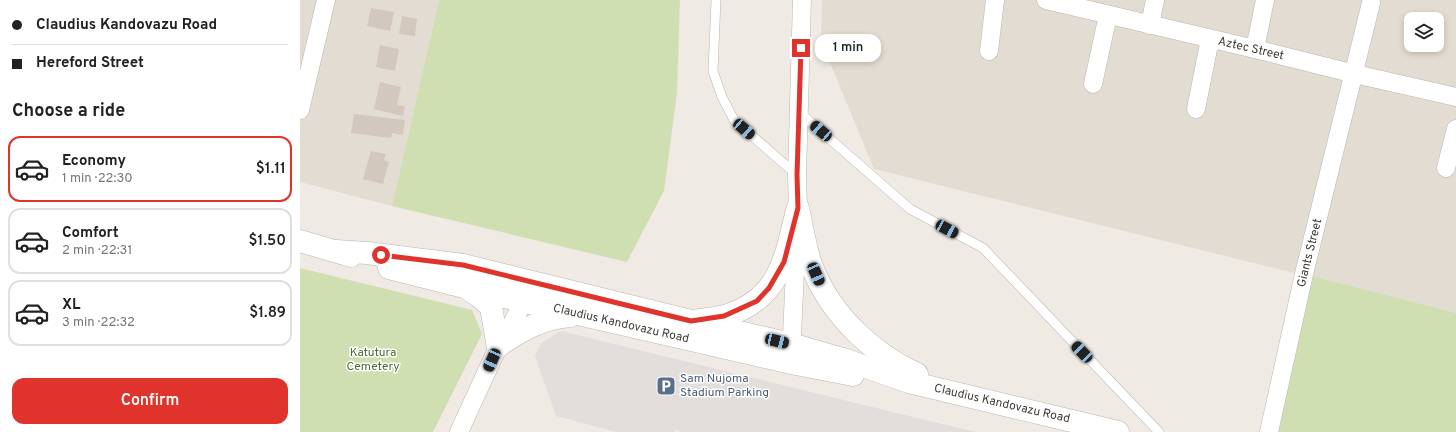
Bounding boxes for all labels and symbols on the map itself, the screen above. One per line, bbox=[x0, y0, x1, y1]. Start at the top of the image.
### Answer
callout: 1 min bbox=[815, 34, 881, 62]
street label: Aztec Street bbox=[1216, 34, 1286, 64]
route end bbox=[792, 39, 810, 57]
car bbox=[731, 117, 757, 141]
car bbox=[808, 119, 834, 143]
street label: Giants Street bbox=[1294, 217, 1326, 289]
car bbox=[934, 218, 960, 240]
route start bbox=[372, 246, 390, 264]
car bbox=[806, 261, 826, 287]
street label: Claudius Kandovazu Road bbox=[551, 301, 691, 347]
car bbox=[764, 332, 790, 350]
car bbox=[1069, 339, 1095, 365]
park label: Katutura Cemetery bbox=[346, 345, 400, 375]
car bbox=[482, 347, 502, 373]
place label: Sam Nujoma Stadium Parking bbox=[680, 371, 769, 401]
parking icon: Sam Nujoma Stadium Parking bbox=[655, 375, 677, 397]
street label: Claudius Kandovazu Road bbox=[932, 381, 1072, 427]

